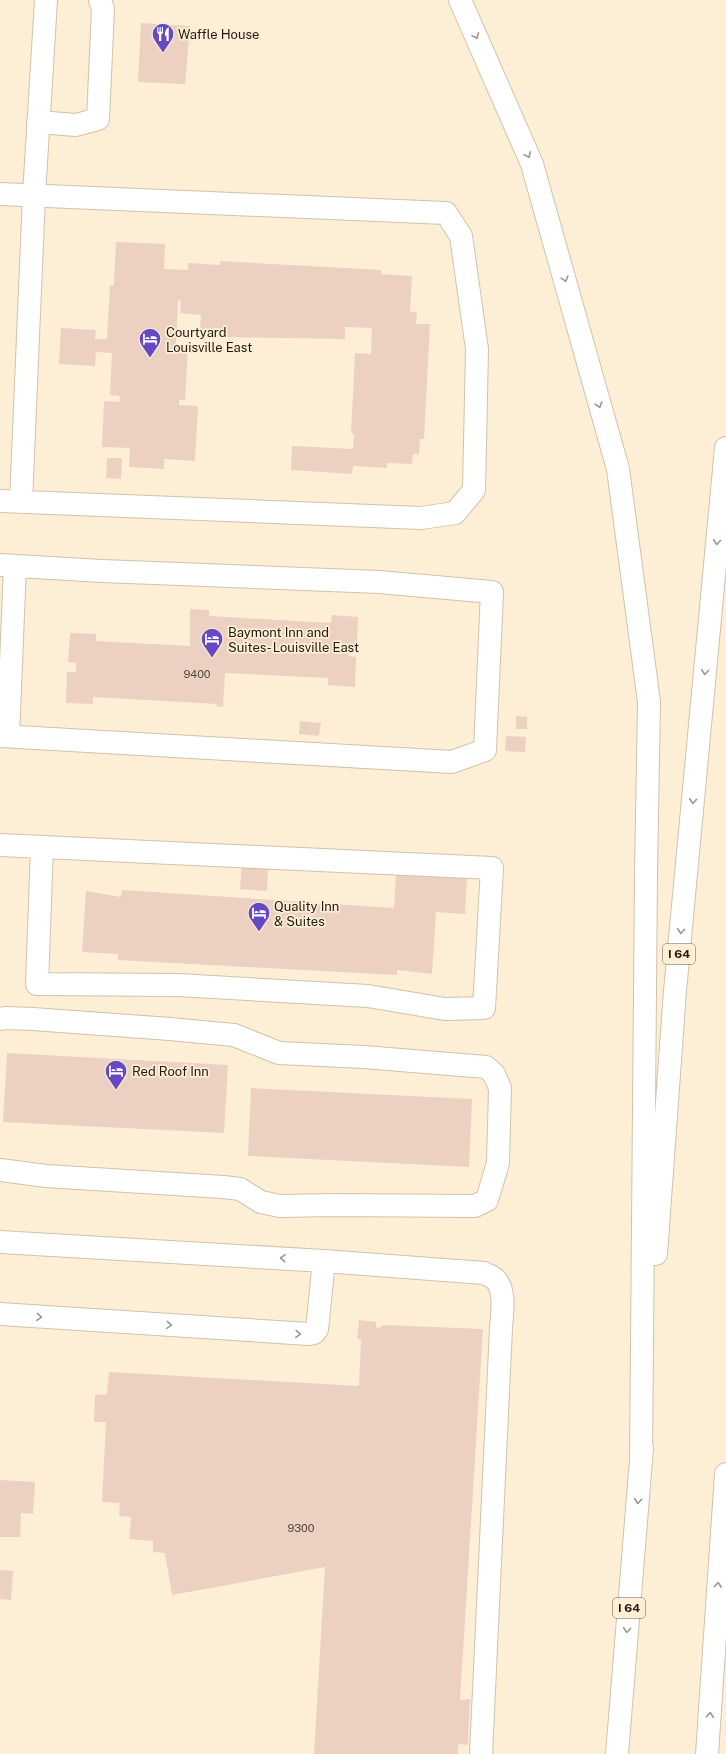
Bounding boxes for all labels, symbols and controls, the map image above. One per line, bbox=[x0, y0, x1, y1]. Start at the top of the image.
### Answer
restaurant icon: Waffle House bbox=[150, 21, 176, 54]
place label: Waffle House bbox=[178, 27, 259, 42]
one-way arrow bbox=[471, 31, 479, 39]
one-way arrow bbox=[523, 150, 531, 158]
one-way arrow bbox=[560, 276, 568, 283]
place label: Courtyard Louisville East bbox=[166, 325, 252, 355]
hotel icon: Courtyard Louisville East bbox=[137, 326, 163, 359]
one-way arrow bbox=[595, 401, 603, 408]
one-way arrow bbox=[713, 539, 722, 545]
place label: Baymont Inn and Suites- Louisville East bbox=[228, 625, 359, 655]
hotel icon: Baymont Inn and Suites- Louisville East bbox=[199, 626, 225, 659]
house number: 9400 bbox=[183, 668, 211, 680]
one-way arrow bbox=[701, 669, 710, 675]
one-way arrow bbox=[689, 798, 698, 804]
place label: Quality Inn & Suites bbox=[274, 899, 339, 929]
hotel icon: Quality Inn & Suites bbox=[246, 900, 272, 933]
one-way arrow bbox=[677, 928, 686, 934]
road number: I 64 bbox=[663, 944, 695, 964]
hotel icon: Red Roof Inn bbox=[103, 1058, 129, 1091]
place label: Red Roof Inn bbox=[132, 1064, 209, 1079]
one-way arrow bbox=[280, 1254, 287, 1263]
one-way arrow bbox=[36, 1312, 42, 1321]
one-way arrow bbox=[166, 1321, 172, 1330]
one-way arrow bbox=[295, 1330, 301, 1338]
one-way arrow bbox=[634, 1498, 643, 1504]
house number: 9300 bbox=[287, 1522, 315, 1534]
one-way arrow bbox=[714, 1582, 723, 1588]
road number: I 64 bbox=[613, 1598, 645, 1618]
one-way arrow bbox=[623, 1627, 632, 1634]
one-way arrow bbox=[705, 1712, 714, 1718]

